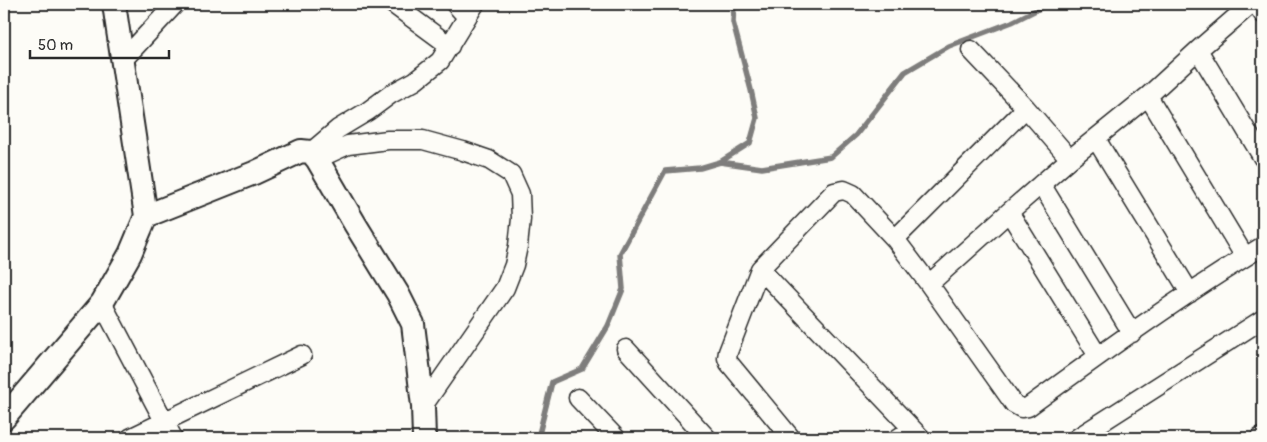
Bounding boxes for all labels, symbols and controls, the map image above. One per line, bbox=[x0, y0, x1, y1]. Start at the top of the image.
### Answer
scale bar bbox=[30, 28, 169, 60]
text: 50 m bbox=[38, 36, 73, 55]

